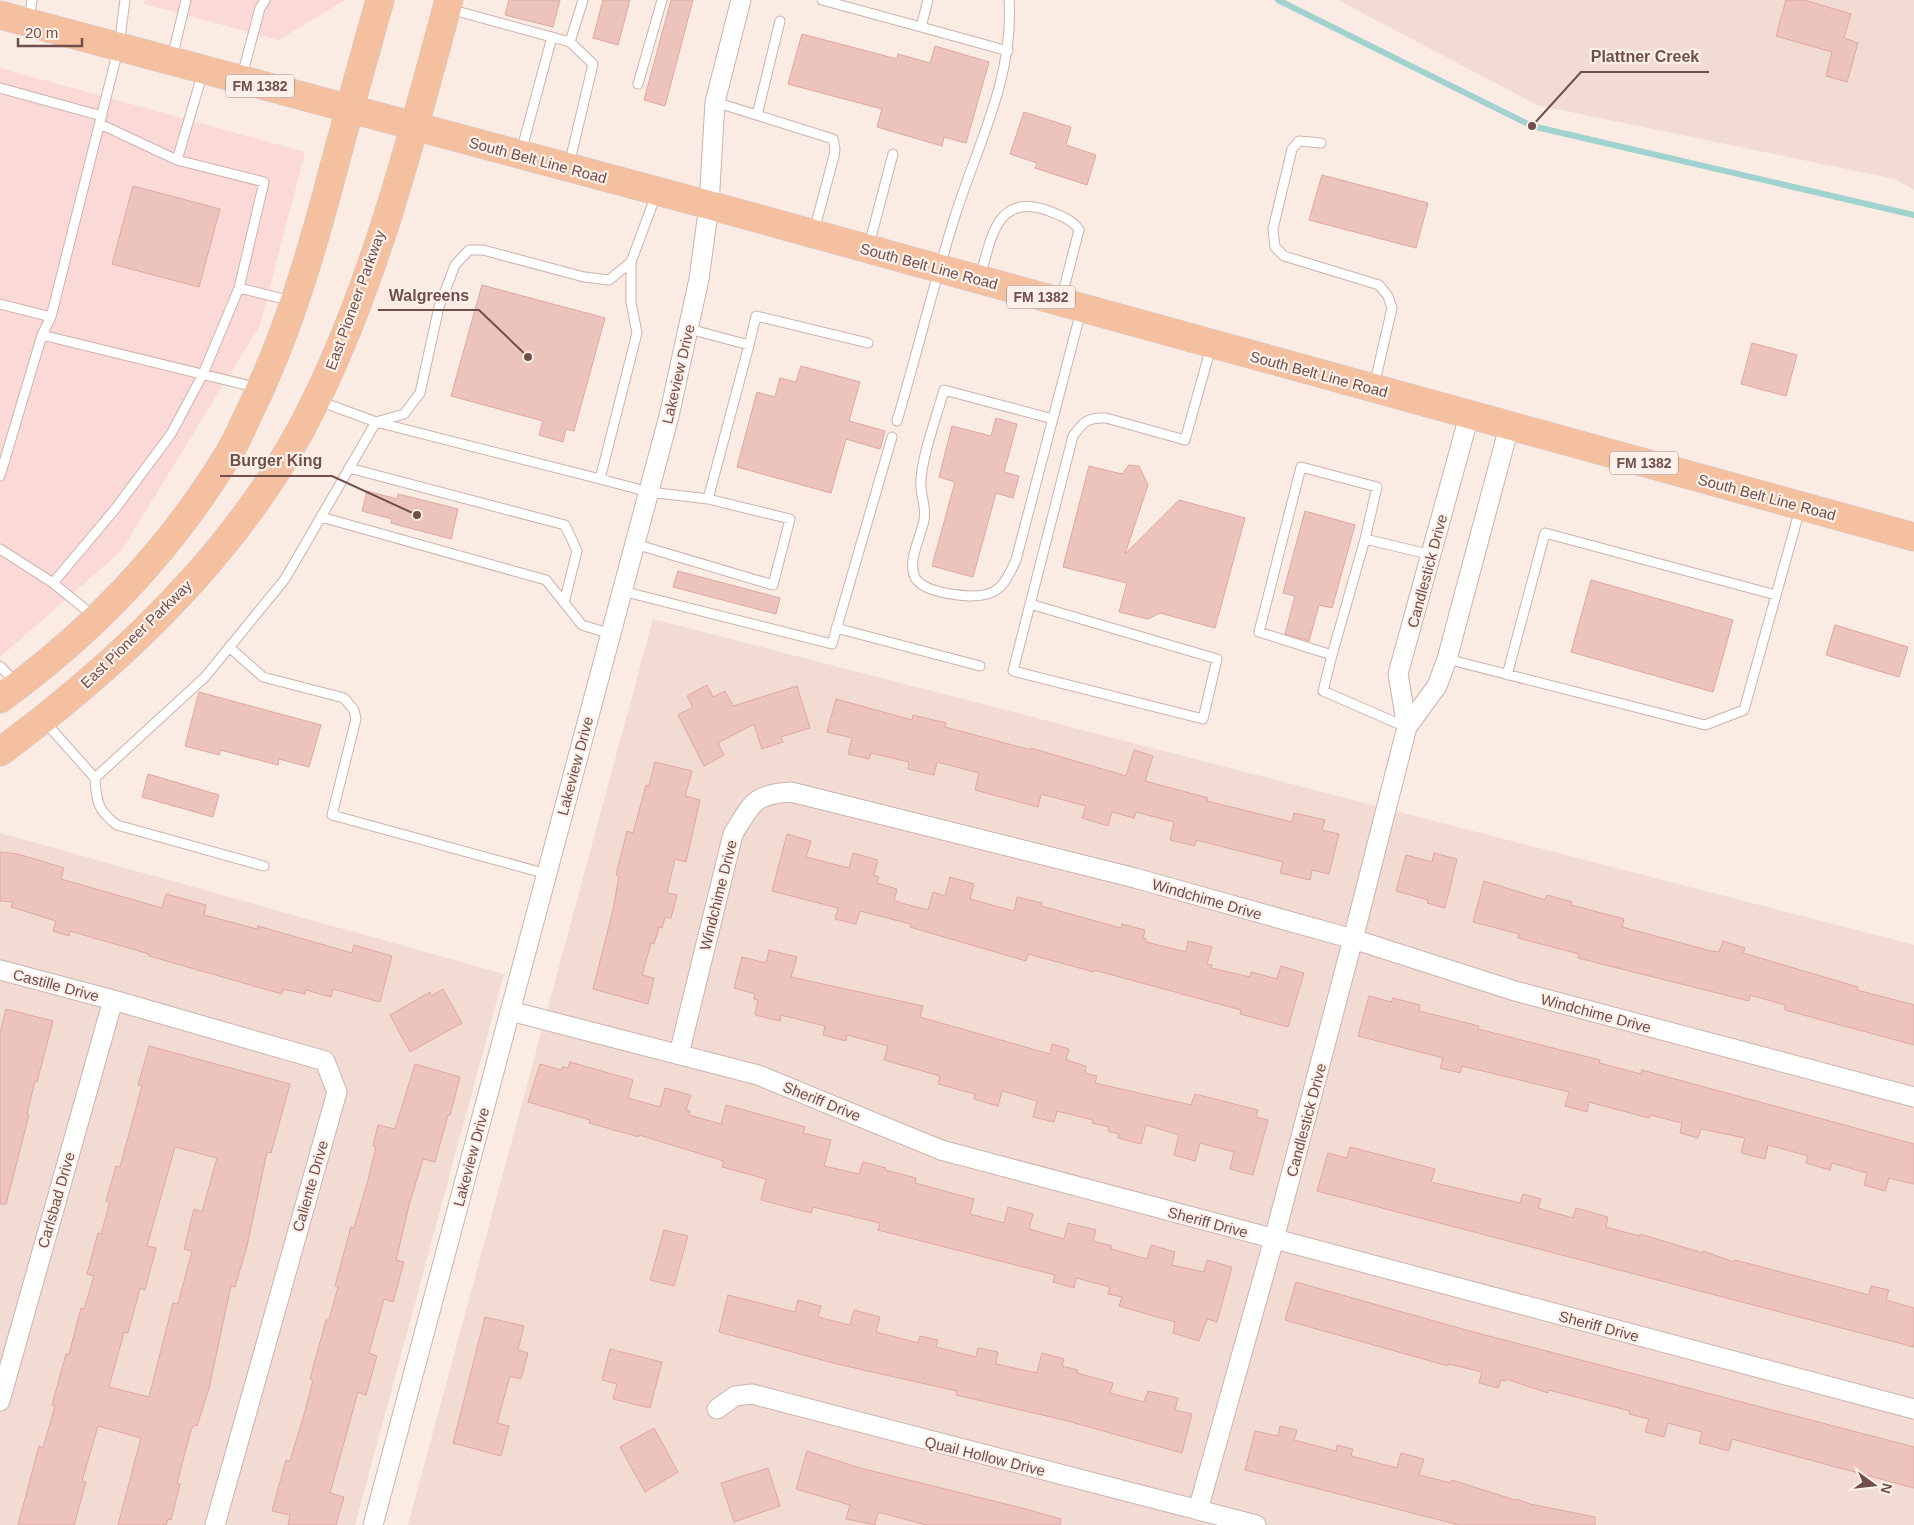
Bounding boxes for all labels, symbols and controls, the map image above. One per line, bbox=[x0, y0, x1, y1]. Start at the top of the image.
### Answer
scale bar bbox=[18, 15, 81, 47]
text: 20 m bbox=[25, 24, 58, 41]
callout: Plattner Creek bbox=[1581, 41, 1709, 72]
text: Plattner Creek bbox=[1591, 48, 1699, 65]
road number: FM 1382 bbox=[226, 74, 294, 98]
street label: South Belt Line Road bbox=[467, 133, 609, 187]
street label: East Pioneer Parkway bbox=[322, 227, 388, 372]
street label: South Belt Line Road bbox=[858, 239, 1000, 293]
callout: Walgreens bbox=[378, 279, 479, 310]
road number: FM 1382 bbox=[1007, 286, 1075, 308]
text: Walgreens bbox=[389, 287, 469, 304]
street label: Lakeview Drive bbox=[658, 323, 698, 425]
street label: South Belt Line Road bbox=[1248, 347, 1390, 401]
callout: Burger King bbox=[220, 445, 332, 476]
text: Burger King bbox=[230, 452, 322, 469]
road number: FM 1382 bbox=[1610, 452, 1678, 474]
street label: South Belt Line Road bbox=[1696, 470, 1838, 524]
street label: Candlestick Drive bbox=[1404, 512, 1450, 630]
street label: East Pioneer Parkway bbox=[77, 576, 195, 691]
street label: Lakeview Drive bbox=[554, 715, 596, 817]
street label: Windchime Drive bbox=[696, 838, 740, 952]
street label: Windchime Drive bbox=[1150, 875, 1264, 923]
street label: Castille Drive bbox=[11, 965, 101, 1005]
street label: Windchime Drive bbox=[1539, 990, 1653, 1036]
street label: Candlestick Drive bbox=[1283, 1061, 1329, 1179]
street label: Sheriff Drive bbox=[781, 1078, 863, 1124]
street label: Lakeview Drive bbox=[450, 1106, 492, 1208]
street label: Caliente Drive bbox=[289, 1138, 331, 1234]
street label: Carlsbad Drive bbox=[34, 1150, 78, 1250]
street label: Sheriff Drive bbox=[1166, 1203, 1250, 1241]
street label: Sheriff Drive bbox=[1557, 1307, 1641, 1345]
street label: Quail Hollow Drive bbox=[923, 1433, 1047, 1479]
north arrow bbox=[1849, 1460, 1899, 1510]
text: N bbox=[1878, 1481, 1896, 1495]

